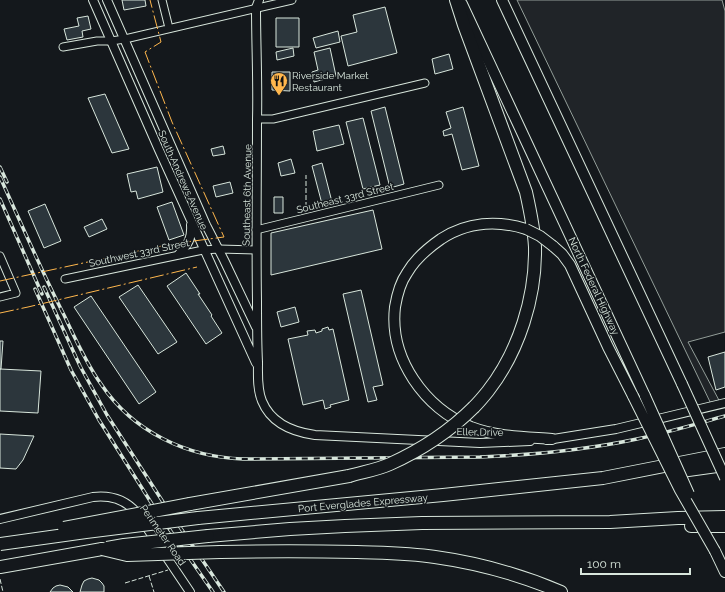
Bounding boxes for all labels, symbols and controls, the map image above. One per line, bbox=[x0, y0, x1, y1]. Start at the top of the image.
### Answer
place label: Riverside Market Restaurant bbox=[292, 70, 369, 93]
restaurant icon: Riverside Market Restaurant bbox=[269, 71, 289, 96]
street label: South Andrews Avenue bbox=[156, 129, 210, 231]
street label: Southeast 6th Avenue bbox=[241, 144, 253, 246]
street label: Southeast 33rd Street bbox=[295, 180, 395, 215]
street label: North Federal Highway bbox=[567, 235, 622, 337]
street label: Southwest 33rd Street bbox=[88, 237, 191, 269]
street label: Eller Drive bbox=[456, 426, 504, 438]
street label: Port Everglades Expressway bbox=[298, 492, 429, 514]
street label: Perimeter Road bbox=[138, 502, 188, 568]
scale bar bbox=[581, 550, 690, 576]
text: 100 m bbox=[587, 557, 621, 571]

